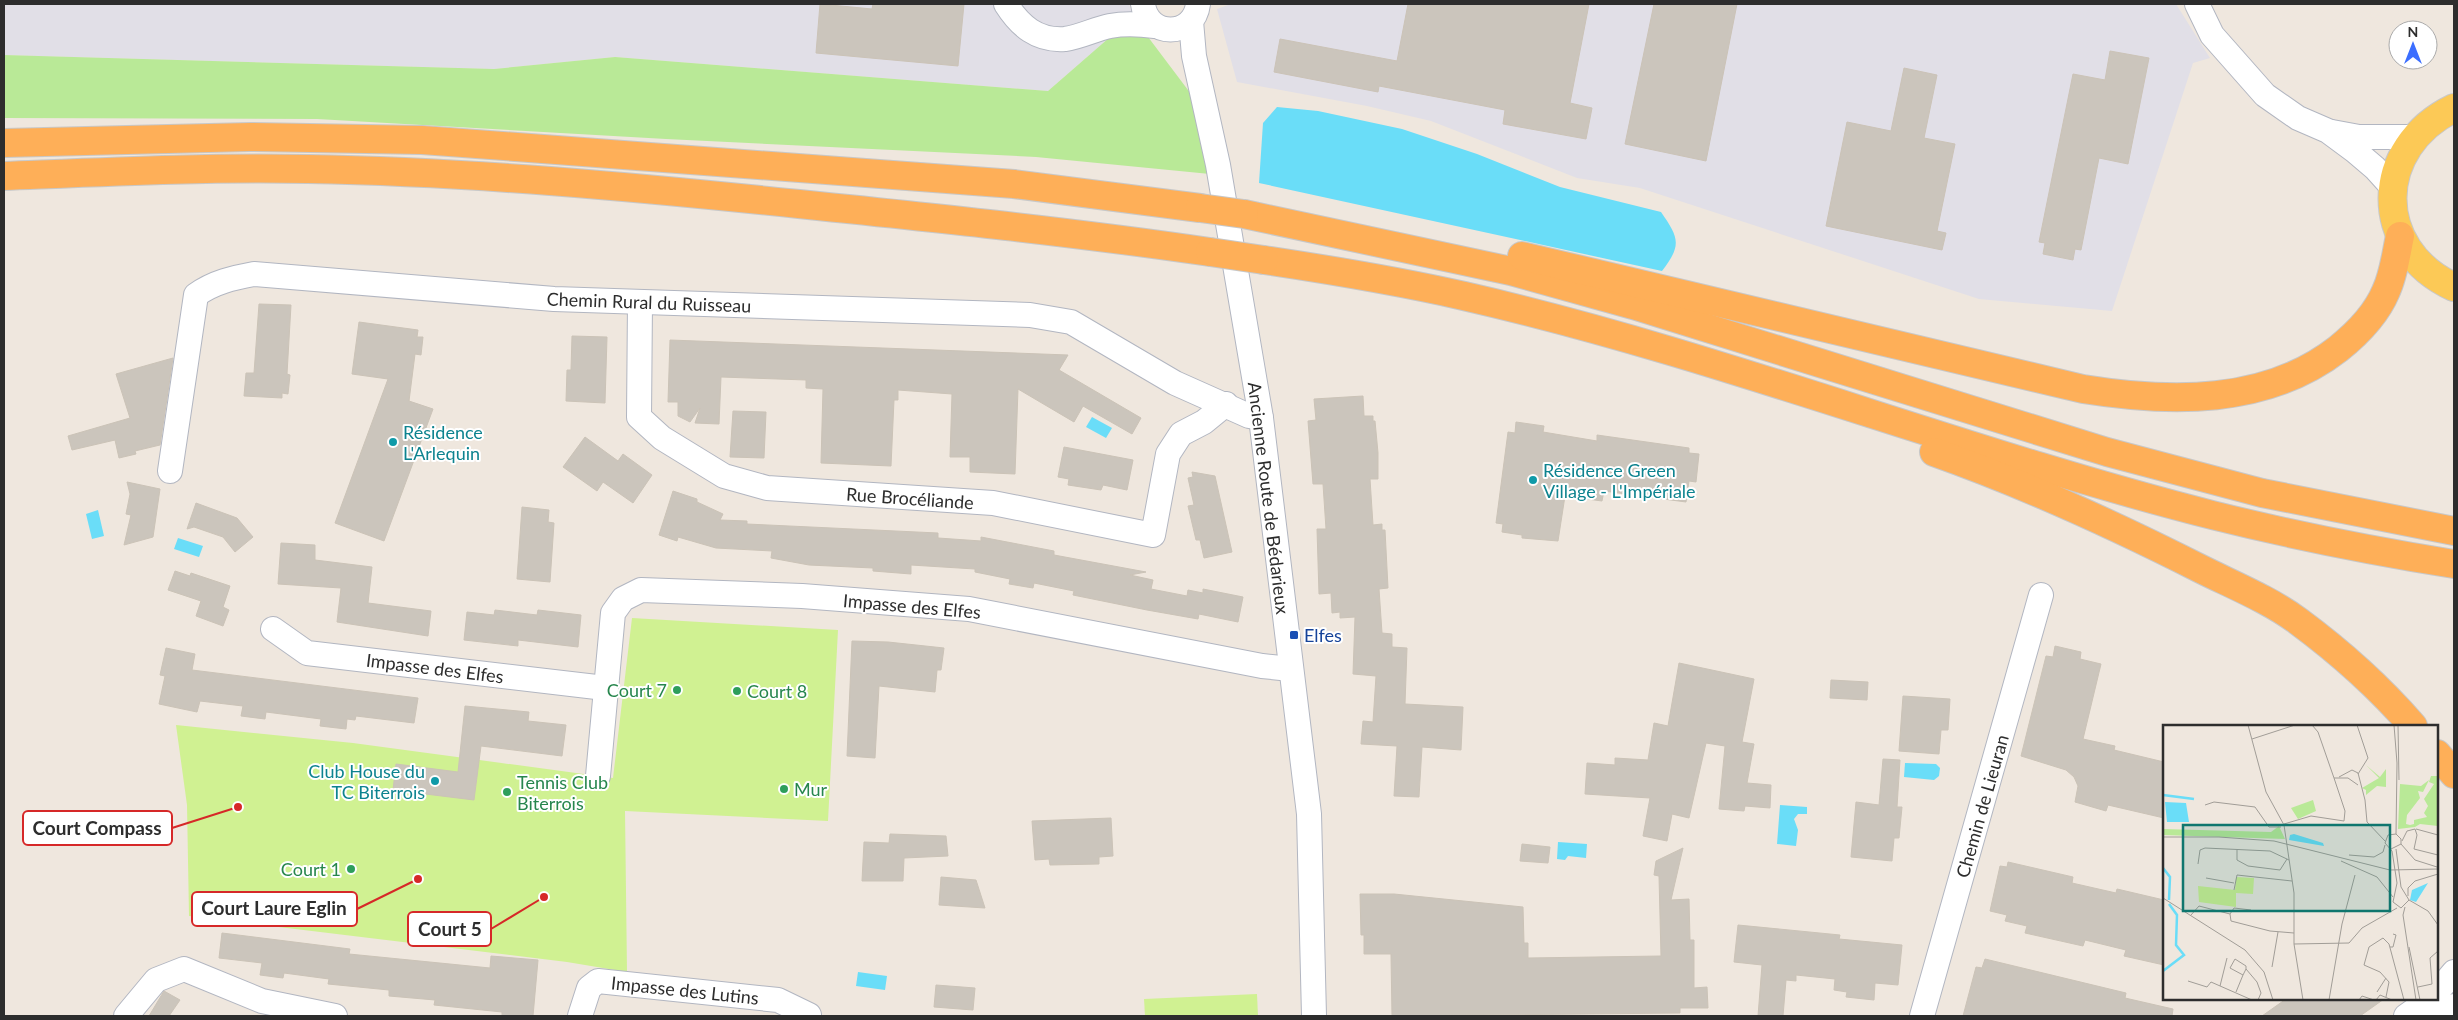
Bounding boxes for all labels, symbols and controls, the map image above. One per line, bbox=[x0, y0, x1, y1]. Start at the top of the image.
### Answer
north arrow bbox=[2388, 20, 2438, 70]
text: N bbox=[2408, 23, 2418, 40]
street label: Chemin Rural du Ruisseau bbox=[546, 287, 752, 317]
street label: Ancienne Route de Bédarieux bbox=[1244, 381, 1294, 615]
place label: Résidence L'Arlequin bbox=[403, 421, 483, 464]
marker: Résidence L'Arlequin bbox=[387, 436, 399, 448]
place label: Résidence Green Village - L'Impériale bbox=[1543, 459, 1696, 502]
marker: Résidence Green Village - L'Impériale bbox=[1527, 474, 1539, 486]
street label: Rue Brocéliande bbox=[845, 483, 975, 513]
street label: Impasse des Elfes bbox=[842, 589, 982, 623]
place label: Elfes bbox=[1304, 624, 1342, 646]
marker: Elfes bbox=[1288, 629, 1300, 641]
street label: Impasse des Elfes bbox=[365, 649, 505, 687]
place label: Court 7 bbox=[607, 679, 667, 701]
place label: Court 8 bbox=[747, 680, 807, 702]
marker: Court 7 bbox=[671, 684, 683, 696]
marker: Court 8 bbox=[731, 685, 743, 697]
inset map bbox=[2163, 725, 2438, 1000]
street label: Chemin de Lieuran bbox=[1951, 732, 2013, 880]
place label: Club House du TC Biterrois bbox=[308, 760, 425, 803]
place label: Tennis Club Biterrois bbox=[517, 771, 608, 814]
marker: Club House du TC Biterrois bbox=[429, 775, 441, 787]
place label: Mur bbox=[794, 778, 828, 800]
marker: Mur bbox=[778, 783, 790, 795]
marker: Tennis Club Biterrois bbox=[501, 786, 513, 798]
callout: Court Compass bbox=[23, 811, 172, 845]
text: Court Compass bbox=[32, 816, 162, 839]
place label: Court 1 bbox=[281, 858, 341, 880]
marker: Court 1 bbox=[345, 863, 357, 875]
callout: Court Laure Eglin bbox=[192, 892, 357, 926]
text: Court Laure Eglin bbox=[201, 896, 347, 919]
callout: Court 5 bbox=[408, 912, 491, 946]
text: Court 5 bbox=[418, 917, 482, 940]
street label: Impasse des Lutins bbox=[610, 971, 760, 1009]

